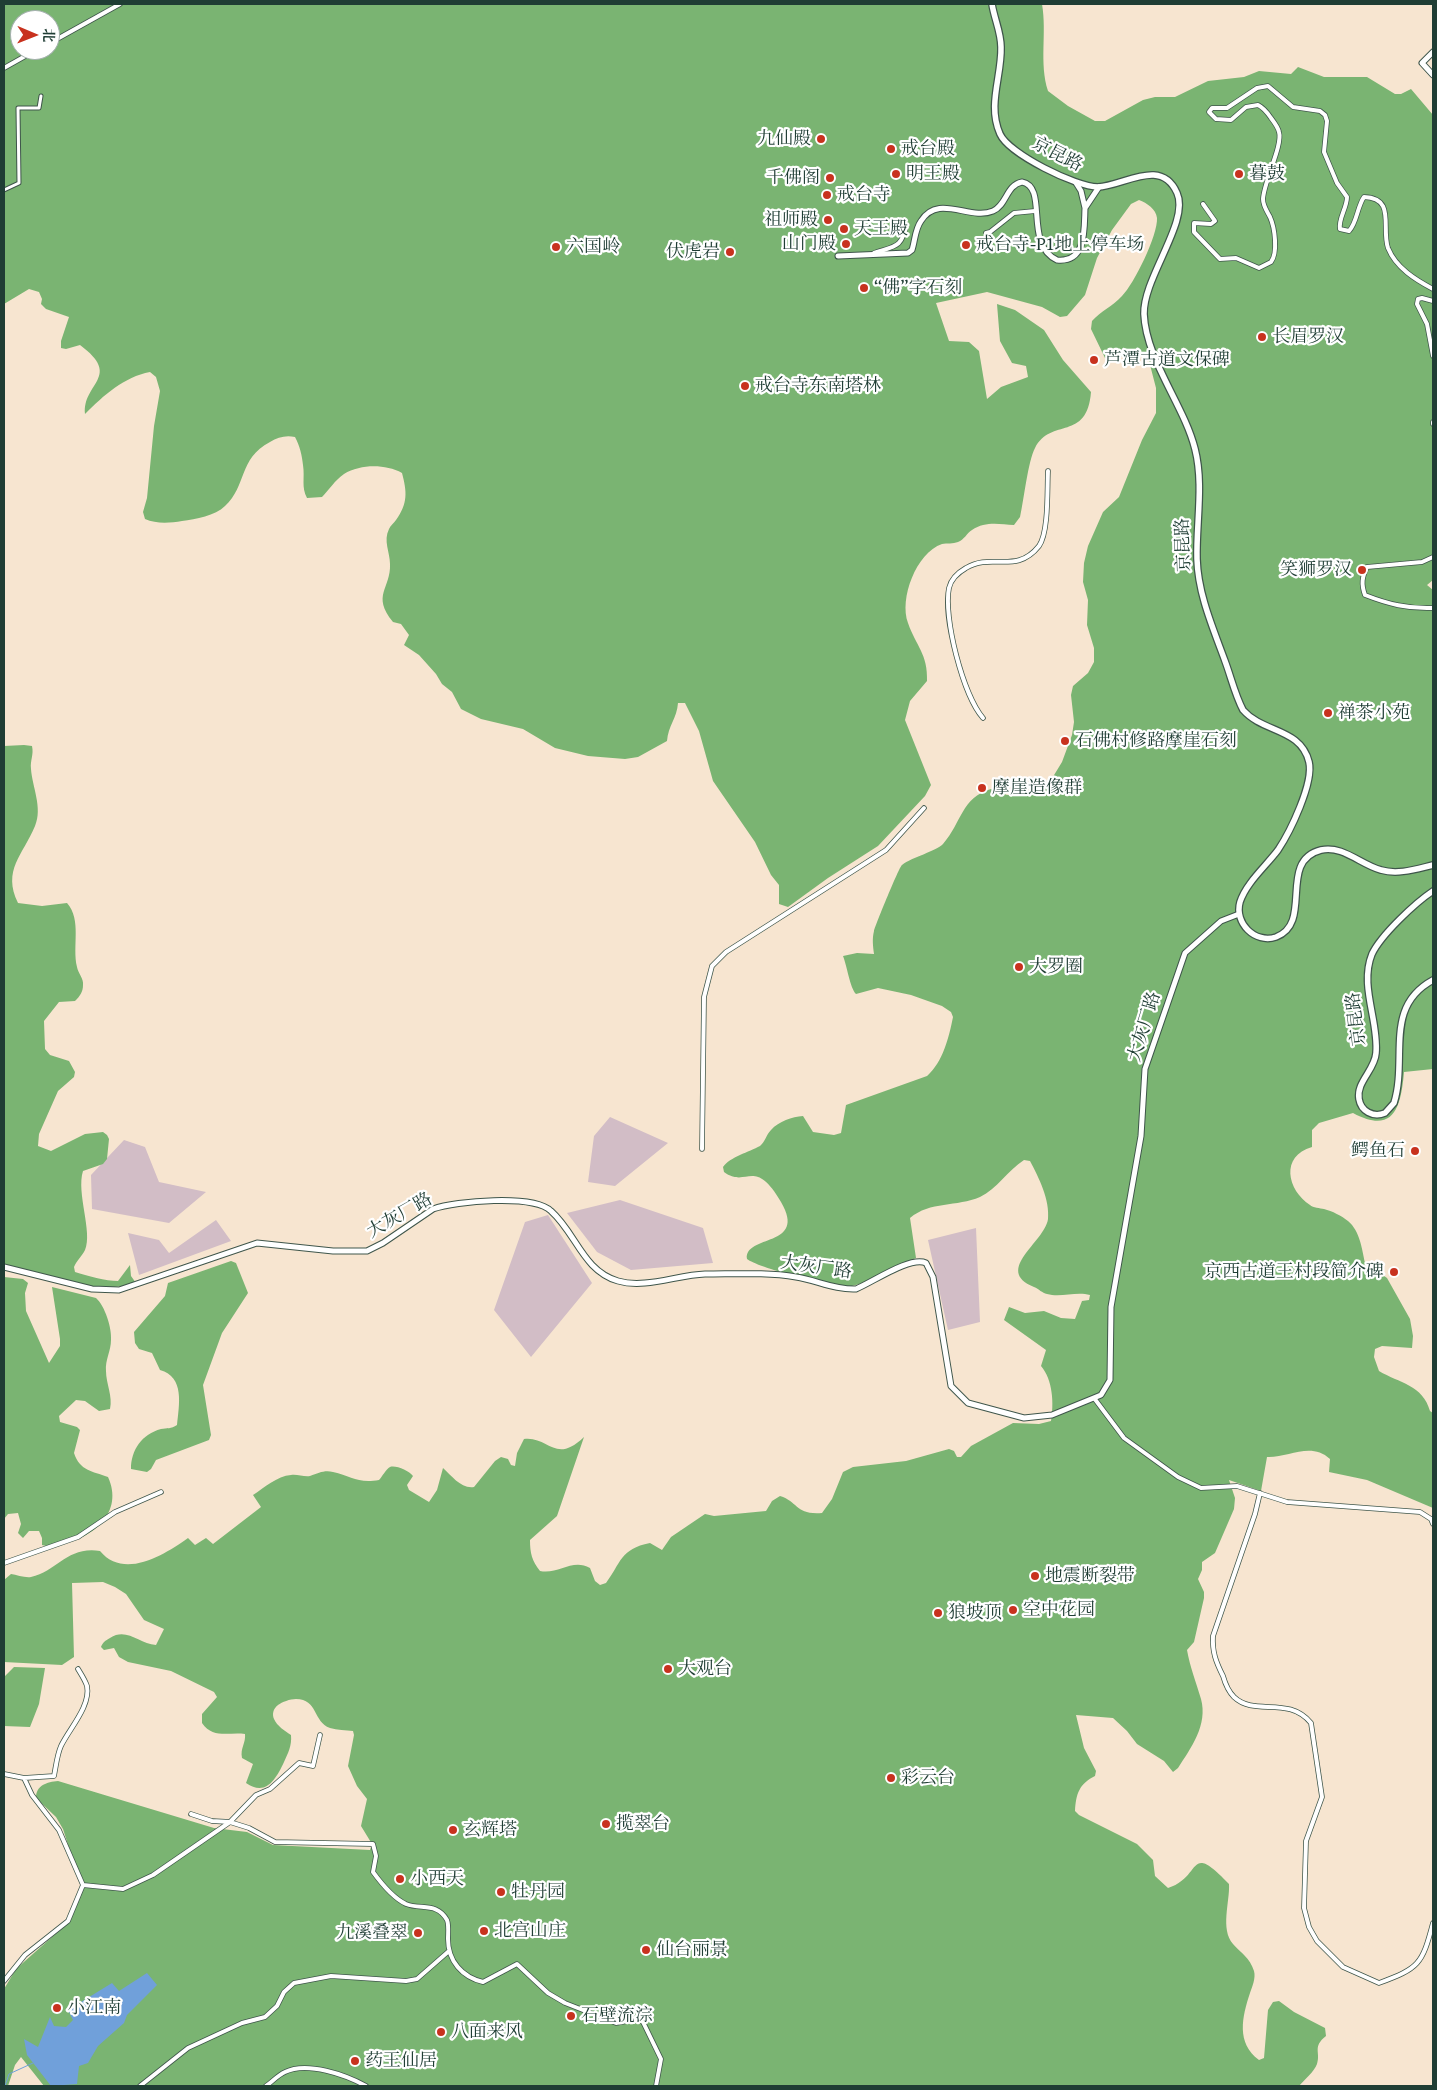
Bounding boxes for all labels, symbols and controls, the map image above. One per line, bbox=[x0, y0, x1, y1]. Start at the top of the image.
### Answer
north arrow bbox=[10, 10, 60, 60]
text: 北 bbox=[39, 28, 59, 42]
place label: 九仙殿 bbox=[757, 128, 811, 150]
marker: 九仙殿 bbox=[815, 133, 827, 145]
street label: 京昆路 bbox=[1028, 133, 1086, 177]
place label: 戒台殿 bbox=[901, 138, 955, 160]
marker: 戒台殿 bbox=[885, 143, 897, 155]
place label: 明王殿 bbox=[906, 163, 960, 185]
place label: 暮鼓 bbox=[1249, 163, 1285, 185]
place label: 千佛阁 bbox=[766, 167, 820, 189]
marker: 明王殿 bbox=[890, 168, 902, 180]
marker: 暮鼓 bbox=[1233, 168, 1245, 180]
marker: 千佛阁 bbox=[824, 172, 836, 184]
place label: 戒台寺 bbox=[837, 184, 891, 206]
marker: 戒台寺 bbox=[821, 189, 833, 201]
place label: 祖师殿 bbox=[764, 209, 818, 231]
marker: 祖师殿 bbox=[822, 214, 834, 226]
place label: 天王殿 bbox=[854, 218, 908, 240]
marker: 天王殿 bbox=[838, 223, 850, 235]
place label: 山门殿 bbox=[782, 233, 836, 255]
place label: 戒台寺-P1地上停车场 bbox=[976, 234, 1145, 256]
place label: 六国岭 bbox=[566, 236, 620, 258]
marker: 山门殿 bbox=[840, 238, 852, 250]
marker: 戒台寺-P1地上停车场 bbox=[960, 239, 972, 251]
marker: 六国岭 bbox=[550, 241, 562, 253]
place label: 伏虎岩 bbox=[666, 241, 720, 263]
marker: 伏虎岩 bbox=[724, 246, 736, 258]
place label: “佛”字石刻 bbox=[874, 277, 962, 299]
marker: “佛”字石刻 bbox=[858, 282, 870, 294]
place label: 长眉罗汉 bbox=[1272, 326, 1344, 348]
marker: 长眉罗汉 bbox=[1256, 331, 1268, 343]
place label: 芦潭古道文保碑 bbox=[1104, 349, 1230, 371]
marker: 芦潭古道文保碑 bbox=[1088, 354, 1100, 366]
place label: 戒台寺东南塔林 bbox=[755, 375, 881, 397]
marker: 戒台寺东南塔林 bbox=[739, 380, 751, 392]
street label: 京昆路 bbox=[1172, 518, 1196, 572]
place label: 笑狮罗汉 bbox=[1280, 559, 1352, 581]
marker: 笑狮罗汉 bbox=[1356, 564, 1368, 576]
place label: 禅茶小苑 bbox=[1338, 702, 1410, 724]
marker: 禅茶小苑 bbox=[1322, 707, 1334, 719]
place label: 石佛村修路摩崖石刻 bbox=[1075, 730, 1237, 752]
marker: 石佛村修路摩崖石刻 bbox=[1059, 735, 1071, 747]
place label: 摩崖造像群 bbox=[992, 777, 1082, 799]
marker: 摩崖造像群 bbox=[976, 782, 988, 794]
place label: 大罗圈 bbox=[1029, 956, 1083, 978]
marker: 大罗圈 bbox=[1013, 961, 1025, 973]
street label: 大灰厂路 bbox=[1124, 989, 1166, 1065]
street label: 京昆路 bbox=[1343, 991, 1371, 1047]
place label: 鳄鱼石 bbox=[1351, 1140, 1405, 1162]
marker: 鳄鱼石 bbox=[1409, 1145, 1421, 1157]
street label: 大灰厂路 bbox=[363, 1189, 437, 1243]
street label: 大灰厂路 bbox=[779, 1252, 853, 1284]
place label: 京西古道王村段简介碑 bbox=[1204, 1261, 1384, 1283]
marker: 京西古道王村段简介碑 bbox=[1388, 1266, 1400, 1278]
place label: 地震断裂带 bbox=[1045, 1565, 1135, 1587]
marker: 地震断裂带 bbox=[1029, 1570, 1041, 1582]
place label: 空中花园 bbox=[1023, 1599, 1095, 1621]
place label: 狼坡顶 bbox=[948, 1602, 1002, 1624]
marker: 空中花园 bbox=[1007, 1604, 1019, 1616]
marker: 狼坡顶 bbox=[932, 1607, 944, 1619]
place label: 大观台 bbox=[678, 1658, 732, 1680]
marker: 大观台 bbox=[662, 1663, 674, 1675]
place label: 彩云台 bbox=[901, 1767, 955, 1789]
marker: 彩云台 bbox=[885, 1772, 897, 1784]
place label: 揽翠台 bbox=[616, 1813, 670, 1835]
marker: 揽翠台 bbox=[600, 1818, 612, 1830]
place label: 玄辉塔 bbox=[463, 1819, 517, 1841]
marker: 玄辉塔 bbox=[447, 1824, 459, 1836]
place label: 小西天 bbox=[410, 1868, 464, 1890]
marker: 小西天 bbox=[394, 1873, 406, 1885]
place label: 牡丹园 bbox=[511, 1881, 565, 1903]
marker: 牡丹园 bbox=[495, 1886, 507, 1898]
place label: 北宫山庄 bbox=[494, 1920, 566, 1942]
place label: 九溪叠翠 bbox=[336, 1922, 408, 1944]
marker: 北宫山庄 bbox=[478, 1925, 490, 1937]
marker: 九溪叠翠 bbox=[412, 1927, 424, 1939]
place label: 仙台丽景 bbox=[656, 1939, 728, 1961]
marker: 仙台丽景 bbox=[640, 1944, 652, 1956]
place label: 小江南 bbox=[67, 1997, 121, 2019]
marker: 小江南 bbox=[51, 2002, 63, 2014]
place label: 石壁流淙 bbox=[581, 2005, 653, 2027]
marker: 石壁流淙 bbox=[565, 2010, 577, 2022]
place label: 八面来风 bbox=[451, 2021, 523, 2043]
marker: 八面来风 bbox=[435, 2026, 447, 2038]
place label: 药王仙居 bbox=[365, 2050, 437, 2072]
marker: 药王仙居 bbox=[349, 2055, 361, 2067]

